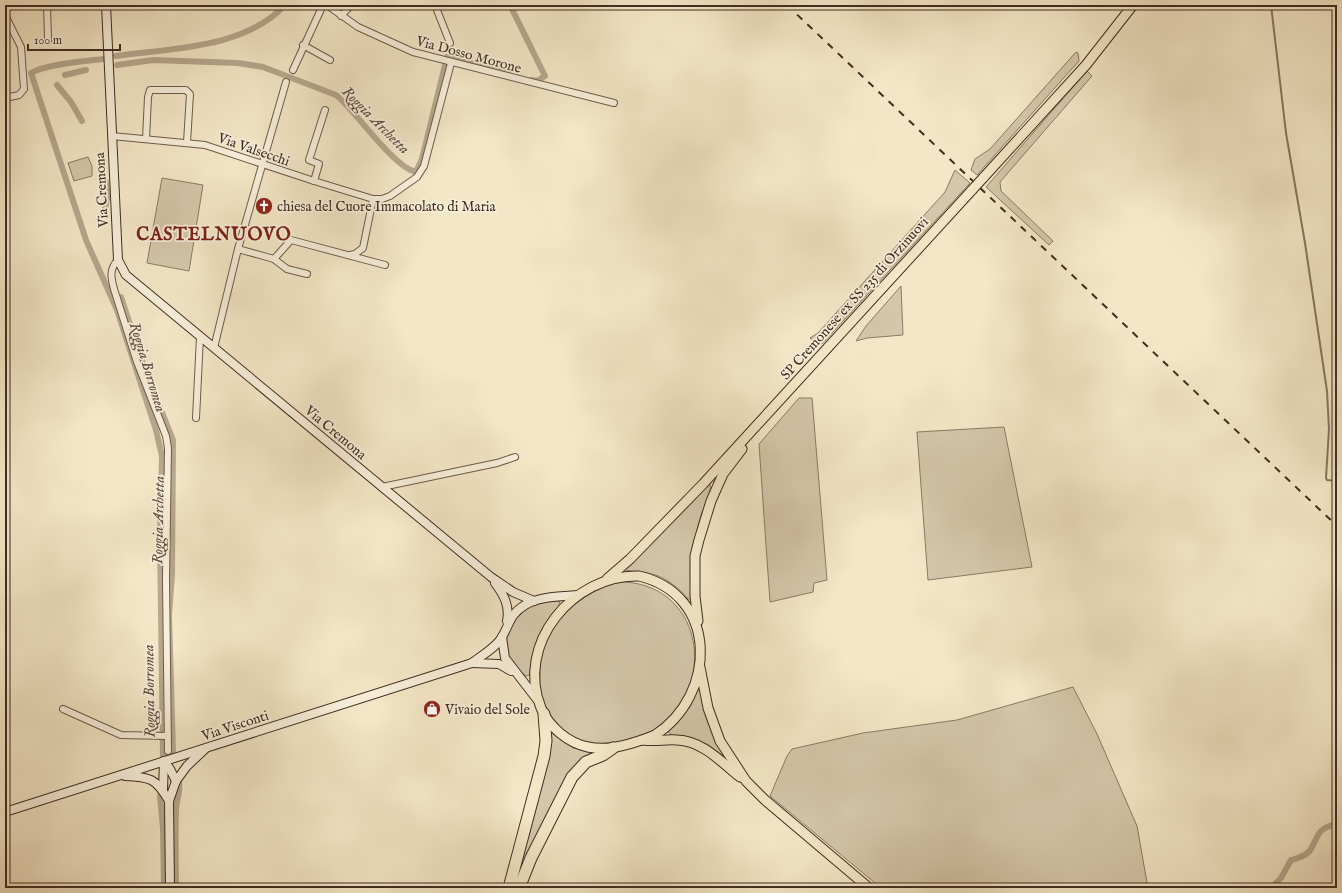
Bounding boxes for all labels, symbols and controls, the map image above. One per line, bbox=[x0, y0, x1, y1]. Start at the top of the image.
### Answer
scale bar bbox=[28, 26, 120, 52]
street label: Via Dosso Morone bbox=[413, 32, 524, 78]
text: 100 m bbox=[34, 33, 62, 48]
water label: Roggia Archetta bbox=[337, 82, 414, 159]
street label: Via Valsecchi bbox=[214, 129, 292, 171]
street label: Via Cremona bbox=[91, 151, 113, 229]
church icon: chiesa del Cuore Immacolato di Maria bbox=[254, 196, 274, 216]
place label: chiesa del Cuore Immacolato di Maria bbox=[277, 198, 497, 216]
street label: SP Cremonese ex SS 235 di Orzinuovi bbox=[777, 213, 933, 384]
district label: CASTELNUOVO bbox=[136, 224, 292, 247]
water label: Roggia Borromea bbox=[124, 320, 170, 415]
street label: Via Cremona bbox=[300, 401, 371, 464]
water label: Roggia Archetta bbox=[148, 475, 170, 564]
water label: Roggia Borromea bbox=[139, 644, 161, 738]
shop icon: Vivaio del Sole bbox=[422, 699, 442, 719]
place label: Vivaio del Sole bbox=[444, 701, 531, 719]
street label: Via Visconti bbox=[199, 707, 271, 746]

